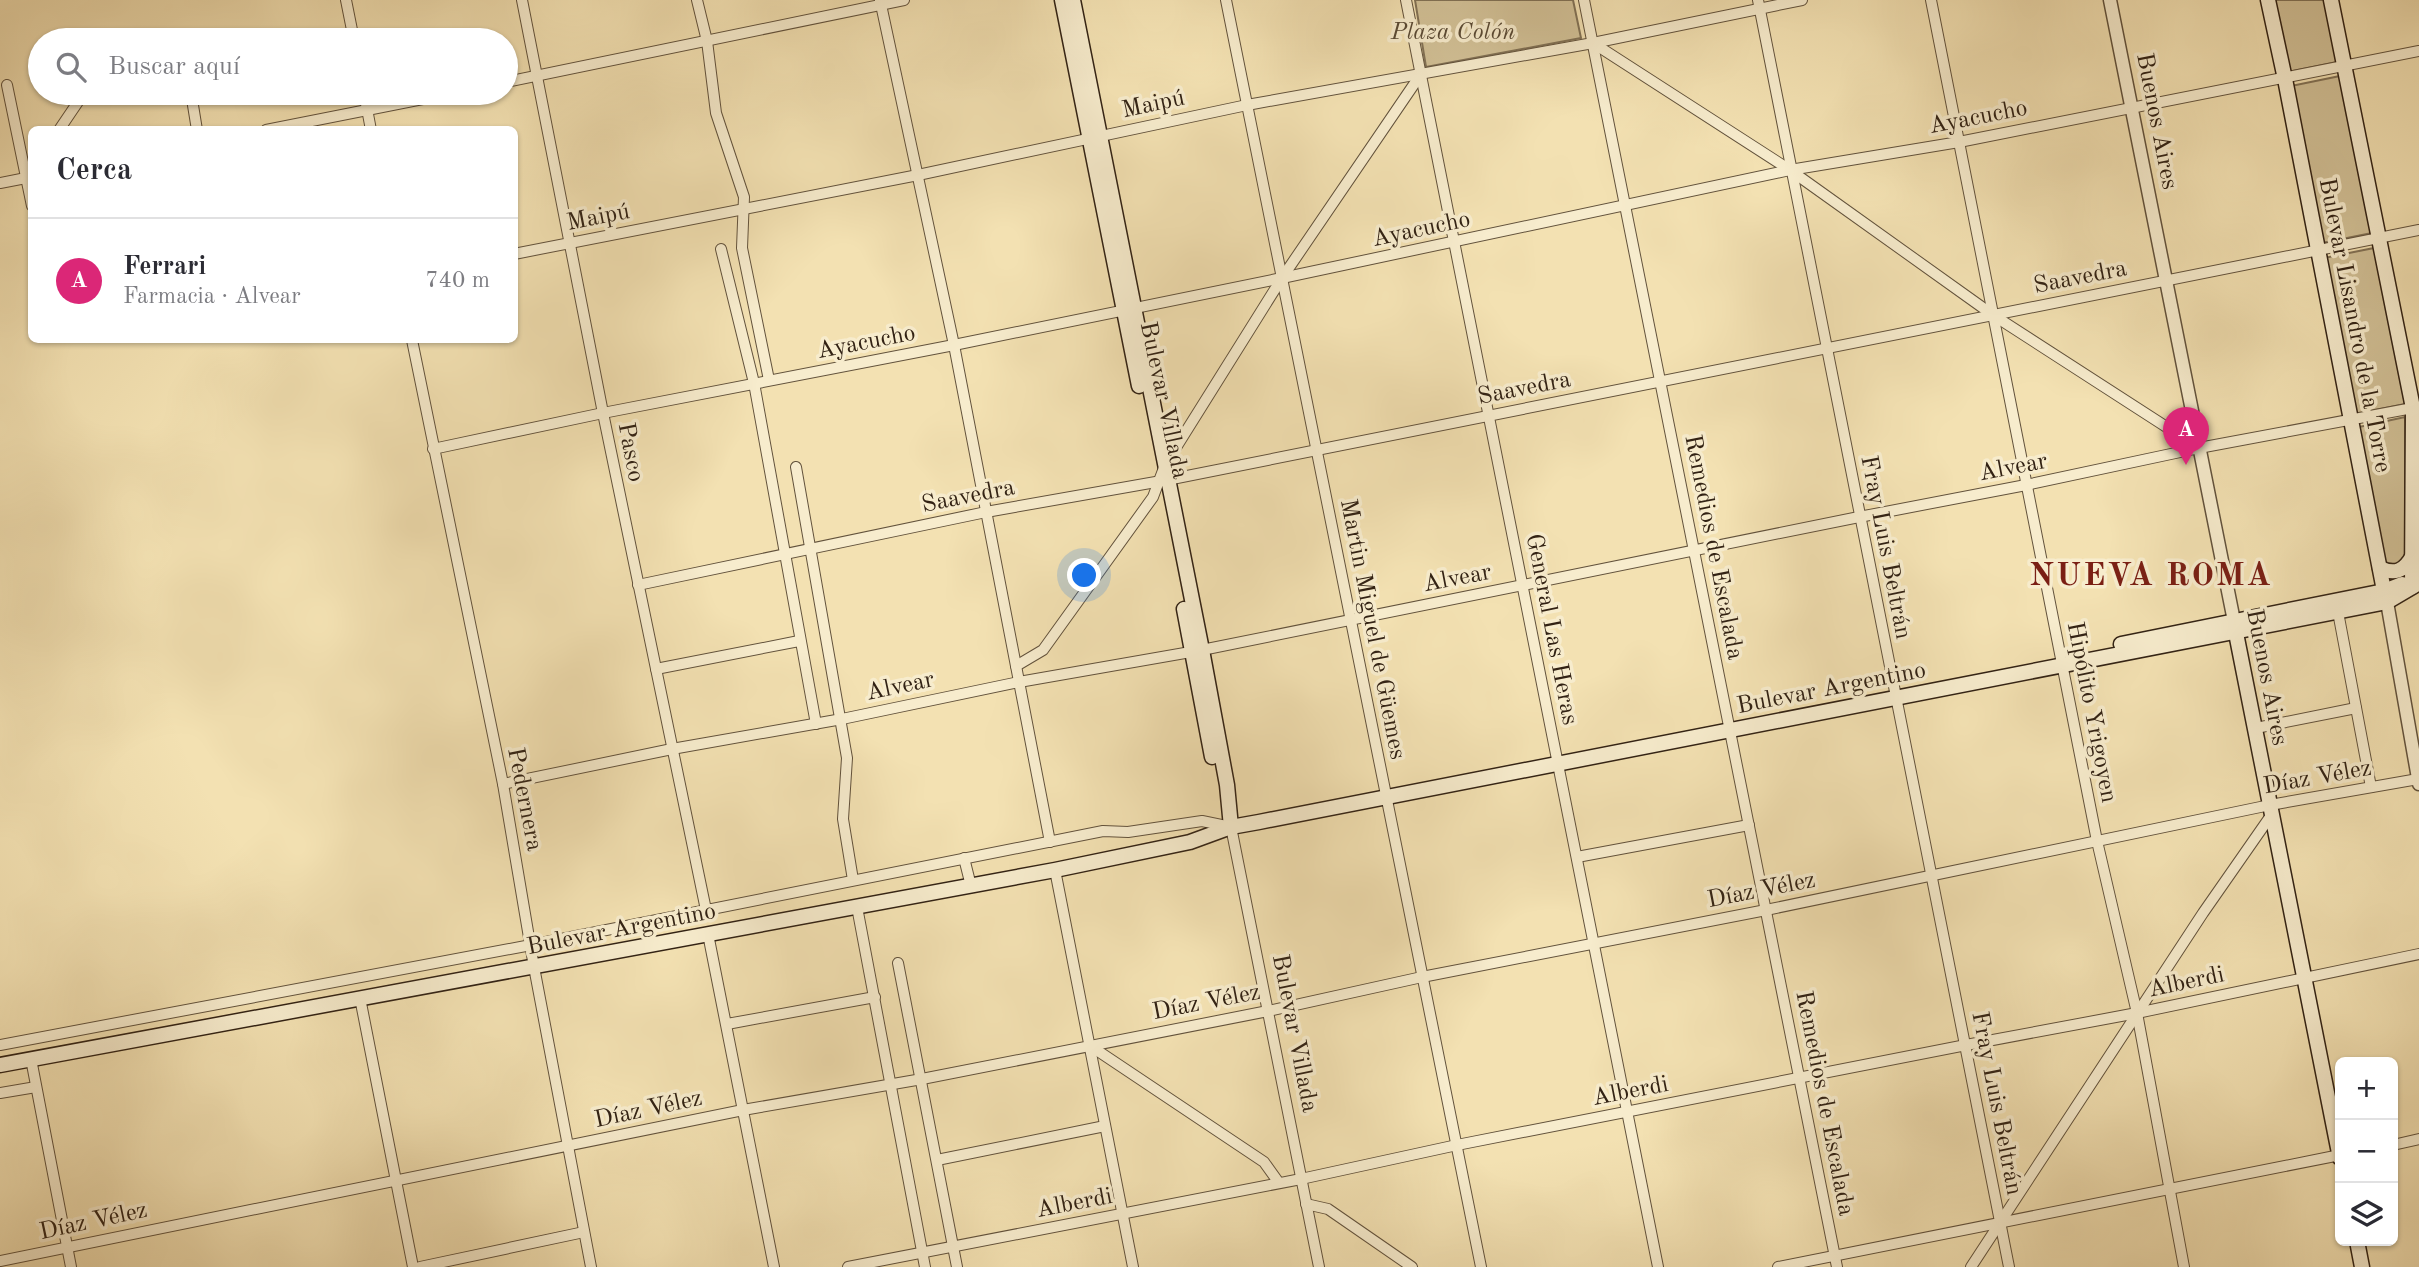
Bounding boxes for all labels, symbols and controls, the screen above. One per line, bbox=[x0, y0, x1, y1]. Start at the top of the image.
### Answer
park label: Plaza Colón bbox=[1390, 21, 1516, 45]
search box bbox=[28, 28, 518, 105]
icon: search bbox=[52, 48, 90, 86]
street label: Buenos Aires bbox=[2131, 51, 2181, 192]
text: Buscar aquí bbox=[108, 54, 240, 80]
street label: Maipú bbox=[1120, 87, 1187, 123]
street label: Ayacucho bbox=[1927, 97, 2030, 139]
text: Cerca bbox=[56, 156, 132, 186]
street label: Bulevar Lisandro de la Torre bbox=[2314, 176, 2394, 475]
street label: Maipú bbox=[565, 200, 632, 236]
street label: Ayacucho bbox=[1370, 208, 1473, 252]
text: Ferrari bbox=[123, 254, 206, 280]
street label: Saavedra bbox=[2032, 257, 2129, 299]
text: A bbox=[70, 269, 88, 292]
text: 740 m bbox=[425, 269, 490, 292]
text: Farmacia · Alvear bbox=[123, 285, 301, 308]
street label: Bulevar Villada bbox=[1135, 319, 1191, 482]
street label: Ayacucho bbox=[815, 322, 918, 364]
street label: Saavedra bbox=[1476, 368, 1573, 410]
pin: A bbox=[2163, 407, 2209, 465]
street label: Pasco bbox=[613, 421, 648, 484]
street label: Remedios de Escalada bbox=[1679, 433, 1747, 662]
street label: Alvear bbox=[1977, 450, 2050, 486]
street label: Fray Luis Beltrán bbox=[1855, 453, 1915, 641]
street label: Saavedra bbox=[920, 476, 1017, 518]
street label: Martin Miguel de Güemes bbox=[1335, 497, 1409, 762]
street label: General Las Heras bbox=[1521, 532, 1581, 727]
your location bbox=[1067, 558, 1101, 592]
street label: Alvear bbox=[1421, 561, 1494, 597]
district label: NUEVA ROMA bbox=[2029, 561, 2273, 593]
street label: Buenos Aires bbox=[2241, 607, 2291, 748]
street label: Hipólito Yrigoyen bbox=[2062, 620, 2120, 805]
street label: Bulevar Argentino bbox=[1735, 659, 1928, 719]
street label: Alvear bbox=[864, 668, 937, 706]
street label: Pedernera bbox=[502, 745, 546, 853]
street label: Díaz Vélez bbox=[2261, 757, 2373, 799]
street label: Díaz Vélez bbox=[1705, 869, 1818, 913]
street label: Bulevar Argentino bbox=[525, 900, 718, 960]
street label: Bulevar Villada bbox=[1267, 952, 1321, 1115]
street label: Alberdi bbox=[2146, 963, 2227, 1003]
street label: Díaz Vélez bbox=[1150, 981, 1263, 1025]
street label: Remedios de Escalada bbox=[1790, 989, 1858, 1218]
street label: Fray Luis Beltrán bbox=[1966, 1009, 2026, 1197]
map controls bbox=[2335, 1057, 2398, 1246]
button: + bbox=[2335, 1057, 2398, 1120]
street label: Alberdi bbox=[1590, 1073, 1670, 1111]
street label: Díaz Vélez bbox=[592, 1087, 705, 1133]
button: − bbox=[2335, 1120, 2398, 1183]
button: layers bbox=[2335, 1183, 2398, 1246]
street label: Alberdi bbox=[1034, 1185, 1114, 1223]
street label: Díaz Vélez bbox=[37, 1199, 150, 1245]

